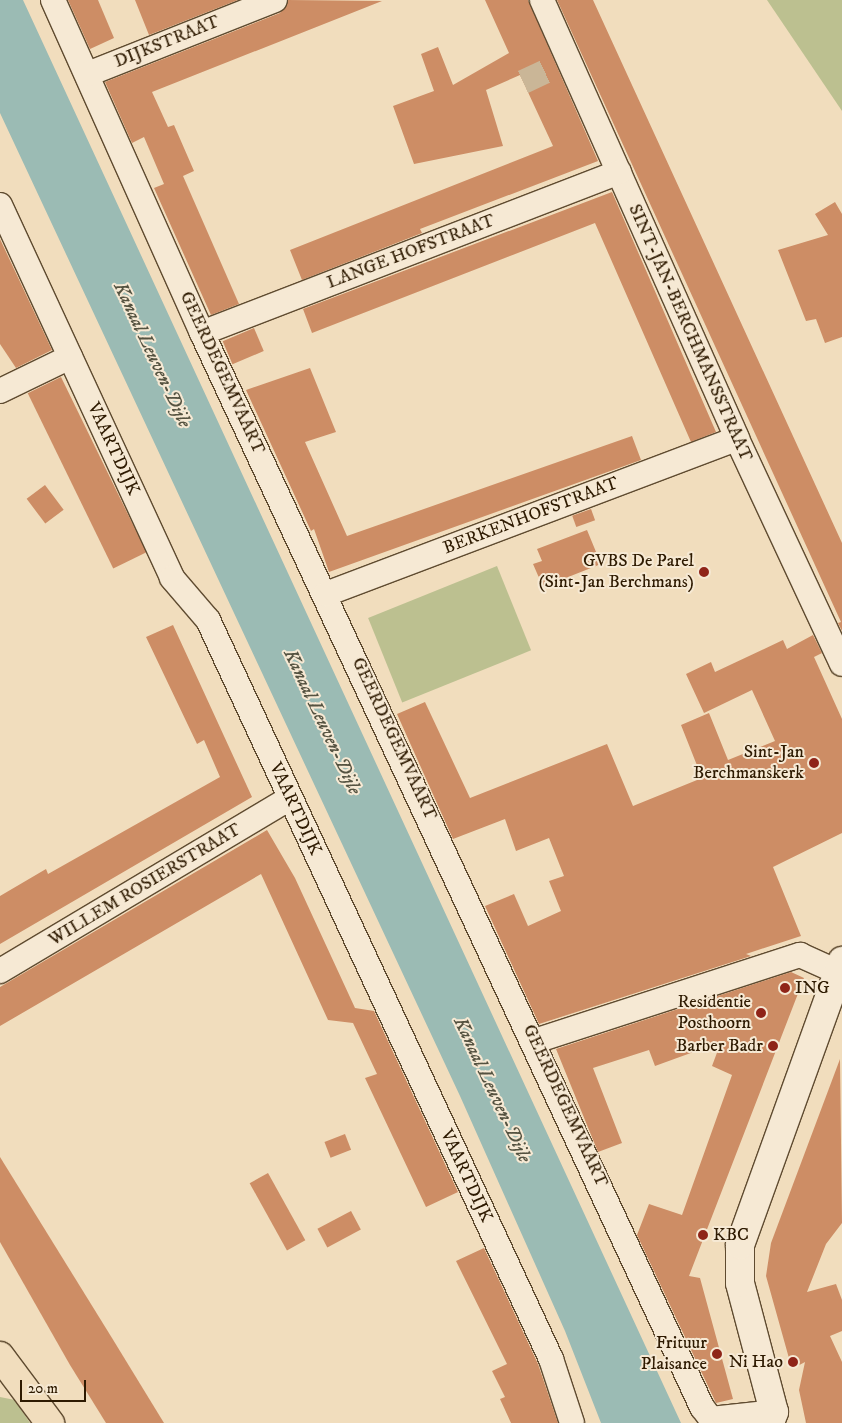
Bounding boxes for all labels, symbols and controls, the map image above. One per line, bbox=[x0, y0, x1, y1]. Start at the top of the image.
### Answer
street label: DIJKSTRAAT bbox=[111, 11, 223, 73]
street label: SINT-JAN-BERCHMANSSTRAAT bbox=[623, 201, 757, 465]
street label: LANGE HOFSTRAAT bbox=[324, 210, 498, 294]
water label: Kanaal Leuven-Dijle bbox=[108, 279, 196, 431]
street label: GEERDEGEMVAART bbox=[175, 288, 269, 458]
street label: VAARTDIJK bbox=[82, 399, 144, 499]
street label: BERKENHOFSTRAAT bbox=[440, 473, 622, 559]
place label: GVBS De Parel (Sint-Jan Berchmans) bbox=[539, 551, 694, 594]
marker: GVBS De Parel (Sint-Jan Berchmans) bbox=[698, 566, 710, 578]
water label: Kanaal Leuven-Dijle bbox=[278, 646, 366, 798]
street label: GEERDEGEMVAART bbox=[347, 654, 441, 824]
place label: Sint-Jan Berchmanskerk bbox=[693, 742, 804, 784]
marker: Sint-Jan Berchmanskerk bbox=[808, 757, 820, 769]
street label: VAARTDIJK bbox=[264, 759, 326, 859]
street label: WILLEM ROSIERSTRAAT bbox=[45, 819, 245, 951]
place label: ING bbox=[795, 977, 830, 999]
marker: ING bbox=[779, 982, 791, 994]
place label: Residentie Posthoorn bbox=[677, 992, 751, 1034]
marker: Residentie Posthoorn bbox=[755, 1007, 767, 1019]
water label: Kanaal Leuven-Dijle bbox=[448, 1014, 536, 1166]
street label: GEERDEGEMVAART bbox=[518, 1021, 612, 1191]
place label: Barber Badr bbox=[676, 1035, 763, 1057]
marker: Barber Badr bbox=[767, 1040, 779, 1052]
street label: VAARTDIJK bbox=[435, 1126, 497, 1226]
place label: KBC bbox=[713, 1224, 749, 1246]
marker: KBC bbox=[697, 1229, 709, 1241]
place label: Frituur Plaisance bbox=[641, 1333, 707, 1376]
marker: Frituur Plaisance bbox=[711, 1348, 723, 1360]
place label: Ni Hao bbox=[729, 1351, 783, 1373]
marker: Ni Hao bbox=[787, 1356, 799, 1368]
scale bar bbox=[22, 1370, 89, 1402]
text: 20 m bbox=[28, 1379, 58, 1398]

